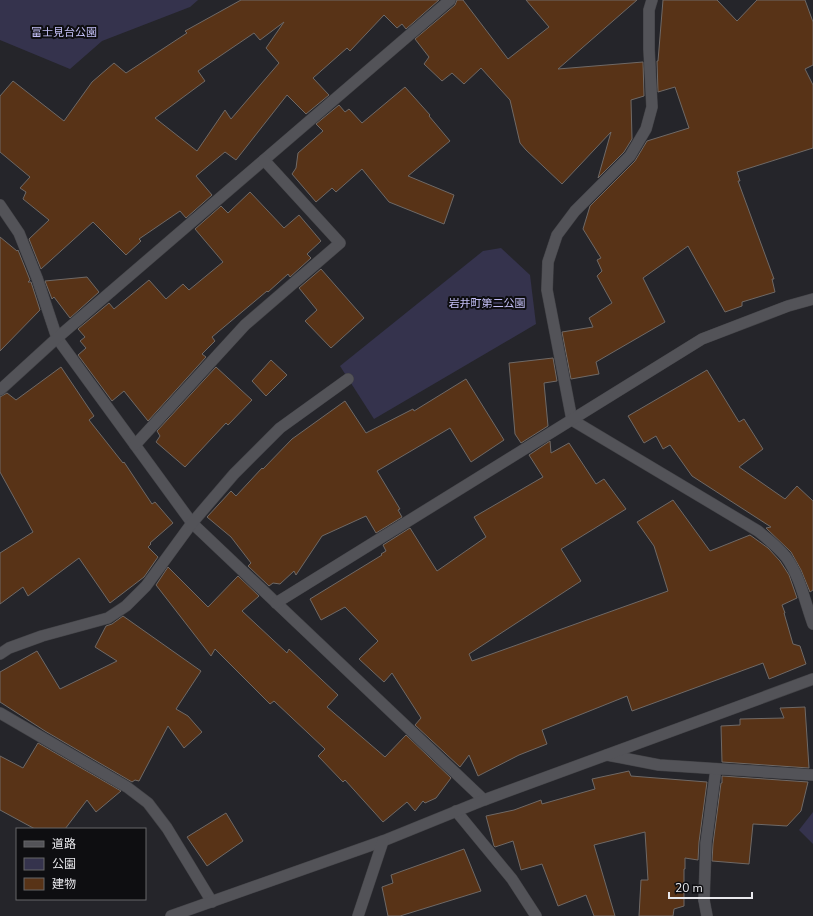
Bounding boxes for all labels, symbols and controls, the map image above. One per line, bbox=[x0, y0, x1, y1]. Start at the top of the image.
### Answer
park label: 富士見台公園 bbox=[31, 25, 97, 40]
park label: 岩井町第二公園 bbox=[449, 296, 526, 311]
legend bbox=[16, 828, 146, 900]
text: 道路 bbox=[52, 836, 76, 852]
text: 公園 bbox=[52, 856, 76, 872]
scale bar bbox=[669, 874, 752, 900]
text: 建物 bbox=[52, 876, 76, 892]
text: 20 m bbox=[675, 880, 703, 896]

